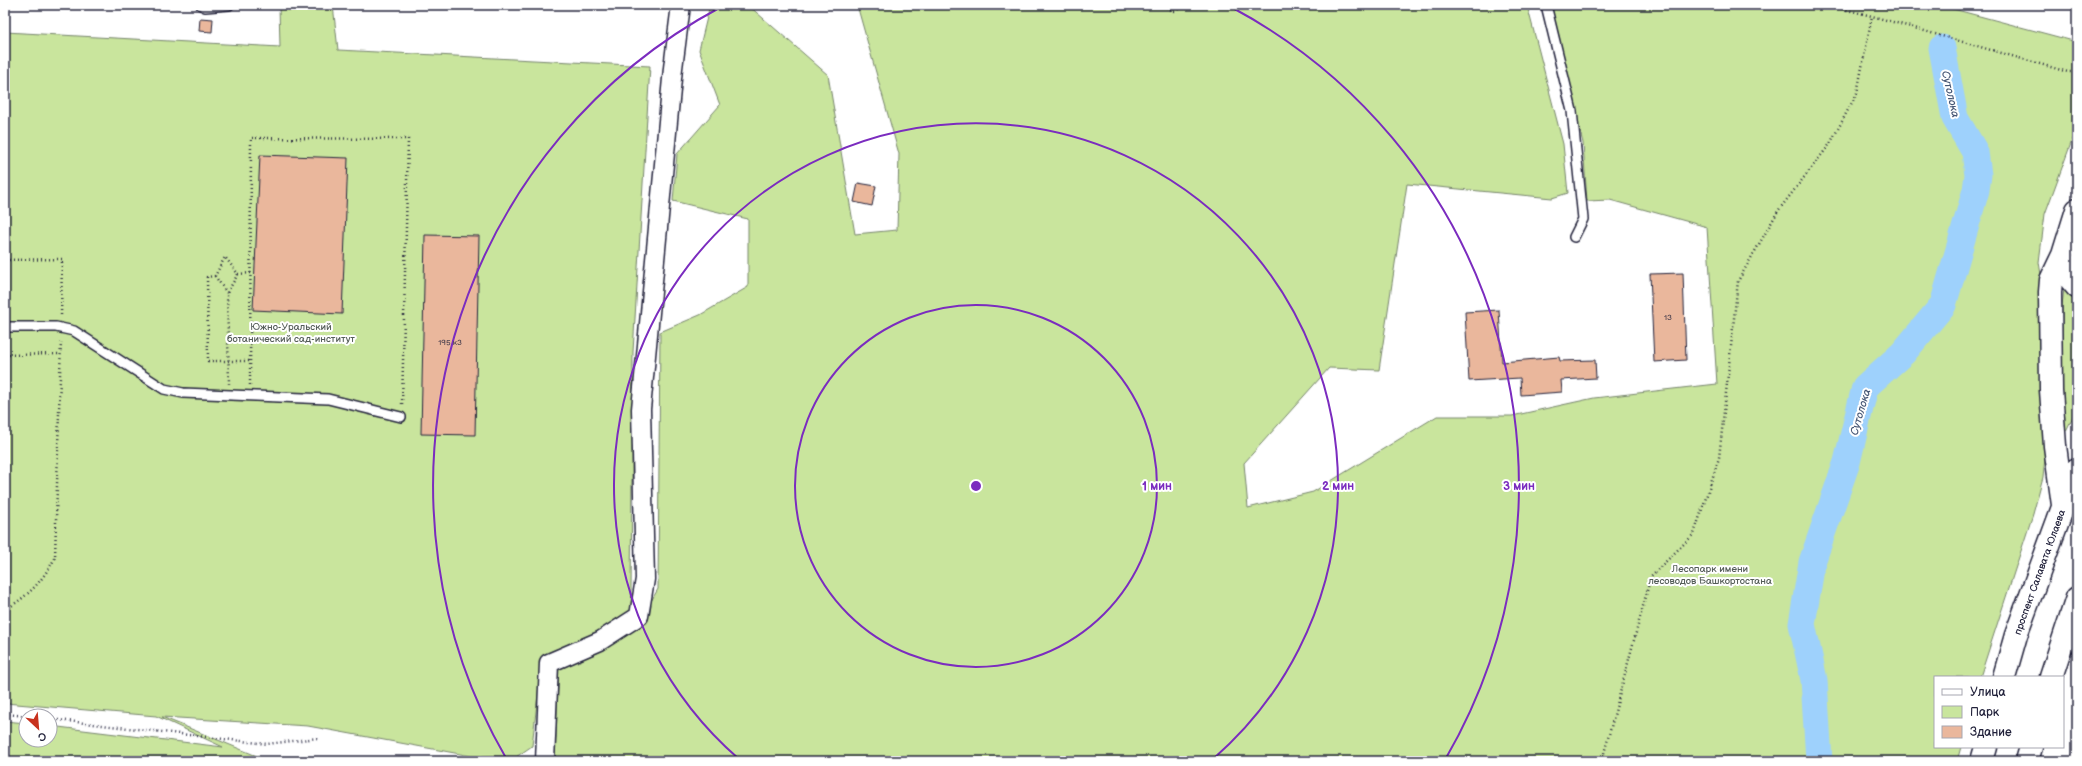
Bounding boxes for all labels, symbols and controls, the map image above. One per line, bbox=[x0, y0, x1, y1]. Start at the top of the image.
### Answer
water label: Сутолока bbox=[1939, 69, 1962, 119]
house number: 13 bbox=[1664, 313, 1672, 322]
park label: Южно-Уральский ботанический сад-институт bbox=[227, 321, 355, 345]
house number: 195 к3 bbox=[438, 338, 462, 347]
water label: Сутолока bbox=[1848, 387, 1873, 437]
centre of rings bbox=[969, 479, 983, 493]
text: 1 мин bbox=[1142, 479, 1172, 494]
text: 2 мин bbox=[1322, 479, 1354, 494]
text: 3 мин bbox=[1503, 479, 1535, 494]
street label: проспект Салавата Юлаева bbox=[2012, 508, 2068, 636]
park label: Лесопарк имени лесоводов Башкортостана bbox=[1648, 563, 1772, 587]
legend bbox=[1934, 676, 2064, 748]
text: Улица bbox=[1970, 685, 2006, 700]
text: Парк bbox=[1970, 705, 2000, 720]
north arrow bbox=[18, 708, 58, 748]
text: Здание bbox=[1970, 725, 2012, 740]
text: С bbox=[36, 729, 48, 744]

